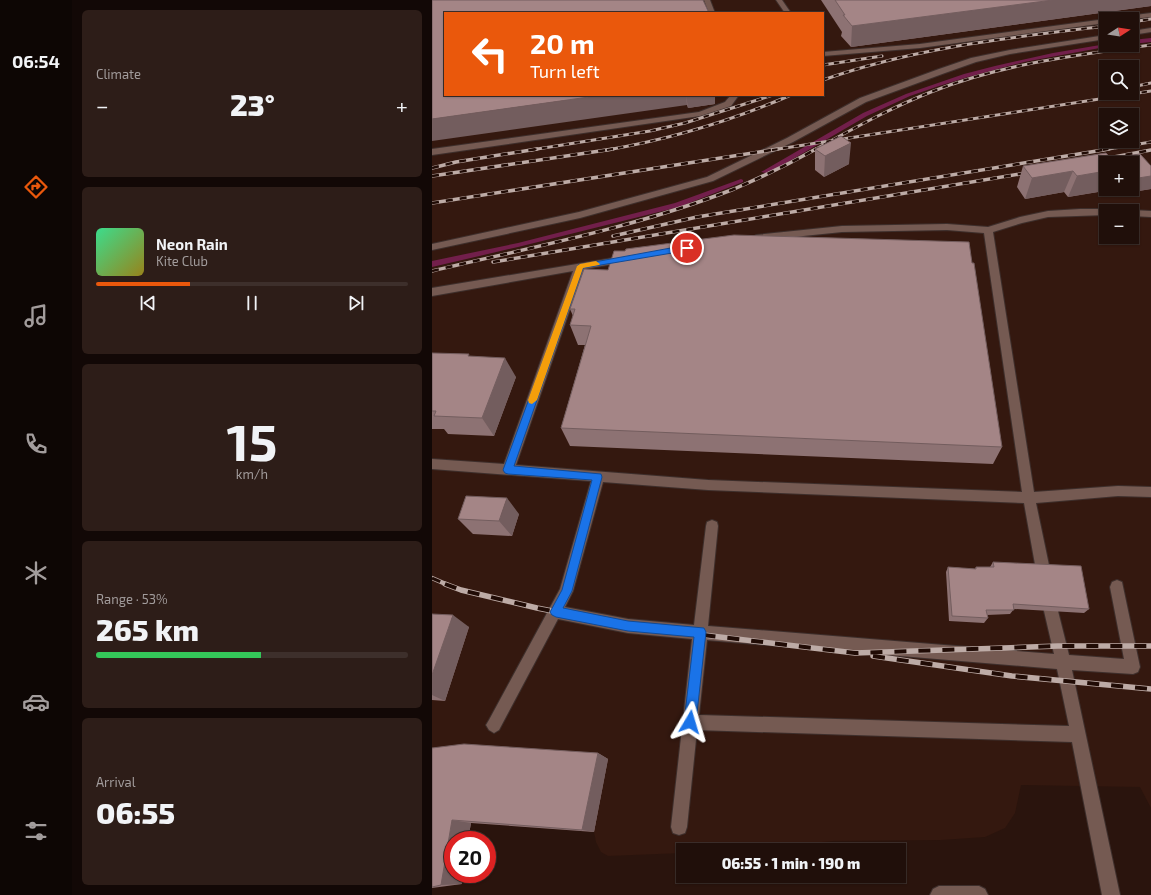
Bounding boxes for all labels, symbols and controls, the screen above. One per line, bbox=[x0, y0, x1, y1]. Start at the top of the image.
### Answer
north arrow bbox=[1099, 12, 1139, 52]
map controls bbox=[1099, 12, 1139, 244]
text: 20 m bbox=[530, 26, 595, 60]
icon: left bbox=[464, 28, 516, 80]
text: 06:54 bbox=[12, 50, 60, 72]
text: Turn left bbox=[530, 60, 600, 82]
button: search bbox=[1099, 60, 1139, 100]
text: Climate bbox=[96, 66, 141, 82]
text: 23° bbox=[230, 86, 275, 122]
text: − bbox=[96, 92, 109, 118]
text: + bbox=[396, 92, 408, 118]
button: layers bbox=[1099, 108, 1139, 148]
button: + bbox=[1099, 156, 1139, 196]
icon: directions bbox=[22, 173, 50, 201]
button: − bbox=[1099, 204, 1139, 244]
pin bbox=[670, 231, 704, 265]
text: Neon Rain bbox=[156, 235, 228, 253]
icon: arrive bbox=[676, 237, 698, 259]
text: Kite Club bbox=[156, 253, 208, 269]
icon: previous bbox=[137, 292, 159, 314]
icon: pause bbox=[241, 292, 263, 314]
icon: next bbox=[345, 292, 367, 314]
icon: music bbox=[22, 302, 50, 330]
text: 15 bbox=[226, 409, 278, 471]
icon: phone bbox=[22, 430, 50, 458]
text: km/h bbox=[236, 466, 268, 482]
icon: climate bbox=[22, 559, 50, 587]
text: Range · 53% bbox=[96, 591, 168, 607]
text: 265 km bbox=[96, 611, 199, 647]
icon: car bbox=[22, 688, 50, 716]
position arrow bbox=[669, 701, 711, 743]
text: Arrival bbox=[96, 774, 136, 790]
text: 06:55 bbox=[96, 794, 175, 830]
icon: filters bbox=[22, 817, 50, 845]
speed limit sign: 20 bbox=[444, 831, 496, 883]
text: 06:55 · 1 min · 190 m bbox=[722, 854, 860, 872]

